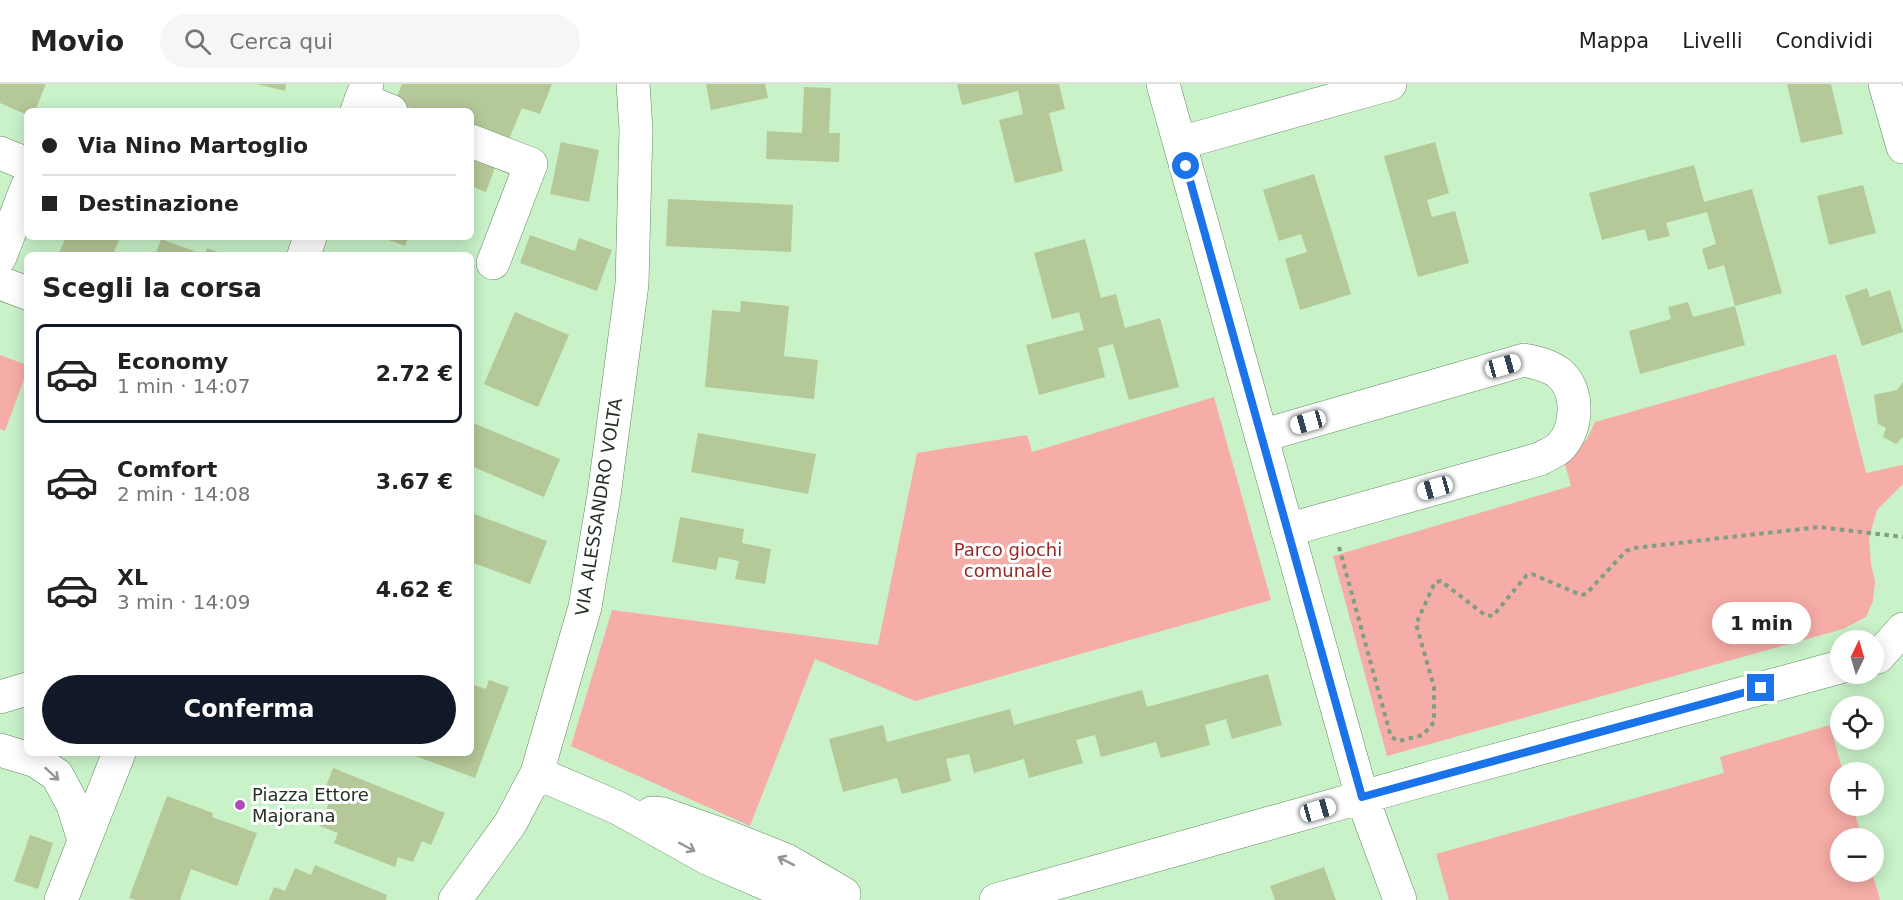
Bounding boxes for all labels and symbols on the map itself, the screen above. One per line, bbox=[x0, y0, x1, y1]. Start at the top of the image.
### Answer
route start bbox=[1172, 152, 1199, 179]
car bbox=[1483, 352, 1523, 380]
street label: VIA ALESSANDRO VOLTA bbox=[571, 396, 626, 617]
car bbox=[1288, 408, 1328, 436]
car bbox=[1415, 474, 1455, 502]
park label: Parco giochi comunale bbox=[954, 539, 1062, 581]
callout: 1 min bbox=[1712, 601, 1810, 643]
north arrow bbox=[1830, 630, 1884, 684]
route end bbox=[1747, 674, 1774, 701]
one-way arrow bbox=[45, 767, 60, 781]
place label: Piazza Ettore Majorana bbox=[252, 784, 369, 826]
car bbox=[1298, 796, 1338, 824]
marker: Piazza Ettore Majorana bbox=[233, 798, 247, 812]
one-way arrow bbox=[678, 841, 695, 853]
one-way arrow bbox=[778, 855, 796, 866]

